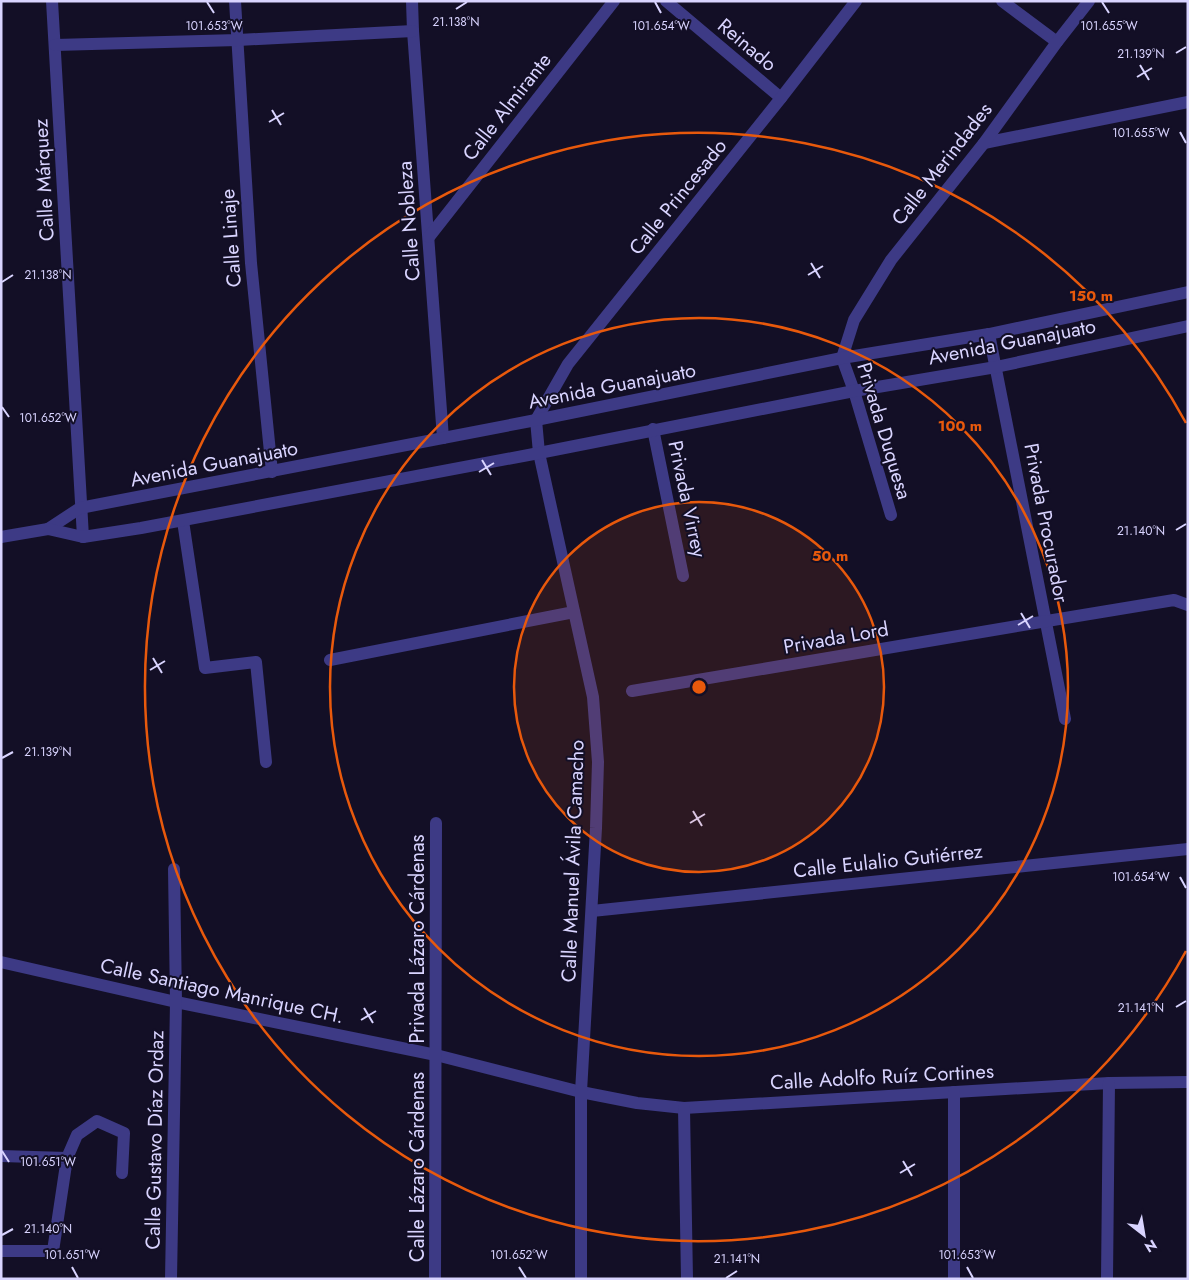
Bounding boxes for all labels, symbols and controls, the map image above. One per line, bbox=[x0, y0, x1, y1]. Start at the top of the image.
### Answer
street label: Reinado bbox=[711, 12, 783, 78]
text: 21.138°N bbox=[433, 13, 479, 31]
text: 101.653°W bbox=[185, 17, 243, 35]
text: 101.654°W bbox=[632, 17, 690, 35]
text: 101.655°W bbox=[1080, 17, 1138, 35]
text: 21.139°N bbox=[1117, 45, 1165, 63]
street label: Calle Almirante bbox=[456, 47, 558, 167]
street label: Calle Merindades bbox=[885, 96, 999, 232]
street label: Calle Márquez bbox=[26, 118, 62, 242]
text: 101.655°W bbox=[1112, 124, 1170, 142]
street label: Calle Princesado bbox=[622, 133, 734, 261]
street label: Calle Nobleza bbox=[390, 160, 428, 282]
street label: Calle Linaje bbox=[213, 188, 249, 288]
text: 21.138°N bbox=[25, 266, 71, 284]
text: 150 m bbox=[1069, 285, 1113, 307]
street label: Avenida Guanajuato bbox=[926, 312, 1098, 372]
street label: Avenida Guanajuato bbox=[526, 356, 698, 416]
street label: Privada Duquesa bbox=[849, 359, 919, 503]
text: 101.652°W bbox=[19, 409, 77, 427]
text: 100 m bbox=[938, 415, 982, 437]
street label: Avenida Guanajuato bbox=[128, 434, 300, 494]
street label: Privada Virrey bbox=[660, 438, 714, 560]
street label: Privada Procurador bbox=[1016, 441, 1076, 605]
text: 21.140°N bbox=[1117, 522, 1165, 540]
text: 50 m bbox=[812, 545, 848, 567]
street label: Privada Lord bbox=[781, 614, 891, 662]
centre of rings bbox=[690, 678, 708, 696]
street label: Calle Manuel Ávila Camacho bbox=[554, 739, 592, 983]
text: 21.139°N bbox=[24, 743, 72, 761]
street label: Privada Lázaro Cárdenas bbox=[403, 834, 432, 1044]
street label: Calle Eulalio Gutiérrez bbox=[792, 837, 984, 885]
text: 101.654°W bbox=[1112, 868, 1170, 886]
street label: Calle Santiago Manrique CH. bbox=[97, 951, 347, 1031]
text: 21.141°N bbox=[1118, 999, 1164, 1017]
street label: Calle Gustavo Díaz Ordaz bbox=[139, 1030, 171, 1250]
street label: Calle Adolfo Ruíz Cortines bbox=[769, 1057, 995, 1097]
street label: Calle Lázaro Cárdenas bbox=[403, 1072, 432, 1262]
text: 101.651°W bbox=[20, 1153, 76, 1171]
north arrow bbox=[1119, 1210, 1169, 1260]
text: 21.140°N bbox=[24, 1220, 72, 1238]
text: N bbox=[1141, 1235, 1161, 1258]
text: 101.651°W bbox=[44, 1246, 100, 1264]
text: 101.652°W bbox=[490, 1246, 548, 1264]
text: 101.653°W bbox=[938, 1246, 996, 1264]
text: 21.141°N bbox=[714, 1250, 760, 1268]

